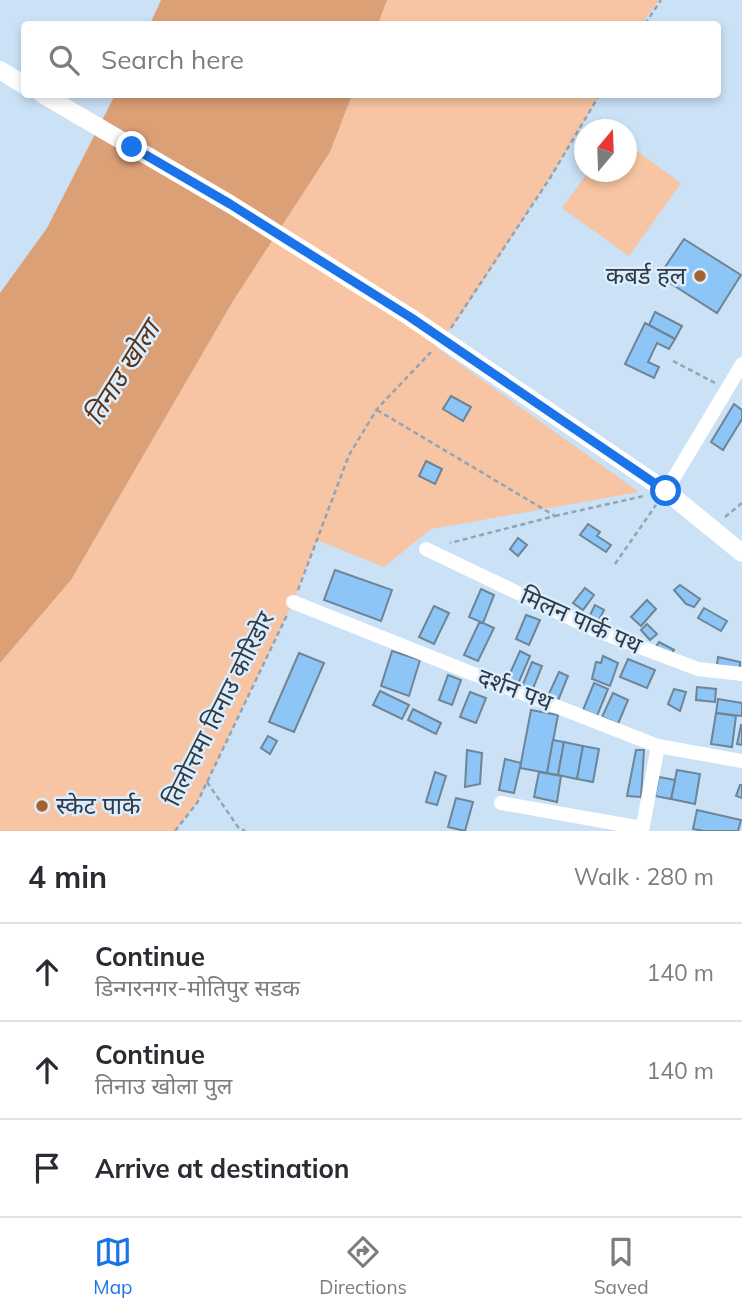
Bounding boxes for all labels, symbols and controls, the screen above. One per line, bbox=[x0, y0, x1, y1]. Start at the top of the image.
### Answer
search box bbox=[21, 21, 721, 98]
icon: search bbox=[45, 41, 83, 79]
text: Search here bbox=[101, 43, 244, 76]
north arrow bbox=[574, 119, 637, 182]
route end bbox=[116, 131, 147, 162]
place label: कबर्ड हल bbox=[606, 260, 687, 290]
marker: कबर्ड हल bbox=[692, 268, 708, 284]
water label: तिनाउ खोला bbox=[77, 310, 169, 431]
route start bbox=[650, 475, 681, 506]
street label: मिलन पार्क पथ bbox=[516, 580, 647, 660]
street label: तिलोत्तमा तिनाउ कोरिडोर bbox=[156, 605, 281, 811]
street label: दर्शन पथ bbox=[474, 661, 558, 717]
place label: स्केट पार्क bbox=[56, 790, 141, 820]
marker: स्केट पार्क bbox=[34, 798, 50, 814]
text: 4 min bbox=[28, 858, 107, 896]
text: Walk · 280 m bbox=[574, 862, 714, 891]
text: Continue bbox=[95, 940, 205, 973]
icon: ahead bbox=[28, 953, 66, 991]
text: 140 m bbox=[646, 958, 714, 987]
text: डिन्गरनगर-मोतिपुर सडक bbox=[95, 973, 300, 1002]
text: Continue bbox=[95, 1038, 205, 1071]
icon: ahead bbox=[28, 1051, 66, 1089]
text: 140 m bbox=[646, 1056, 714, 1085]
text: तिनाउ खोला पुल bbox=[95, 1071, 232, 1100]
icon: arrive bbox=[28, 1149, 66, 1187]
text: Arrive at destination bbox=[95, 1152, 350, 1185]
tab: Map bbox=[93, 1233, 132, 1299]
tab: Directions bbox=[319, 1233, 407, 1299]
tab: Saved bbox=[594, 1233, 649, 1299]

